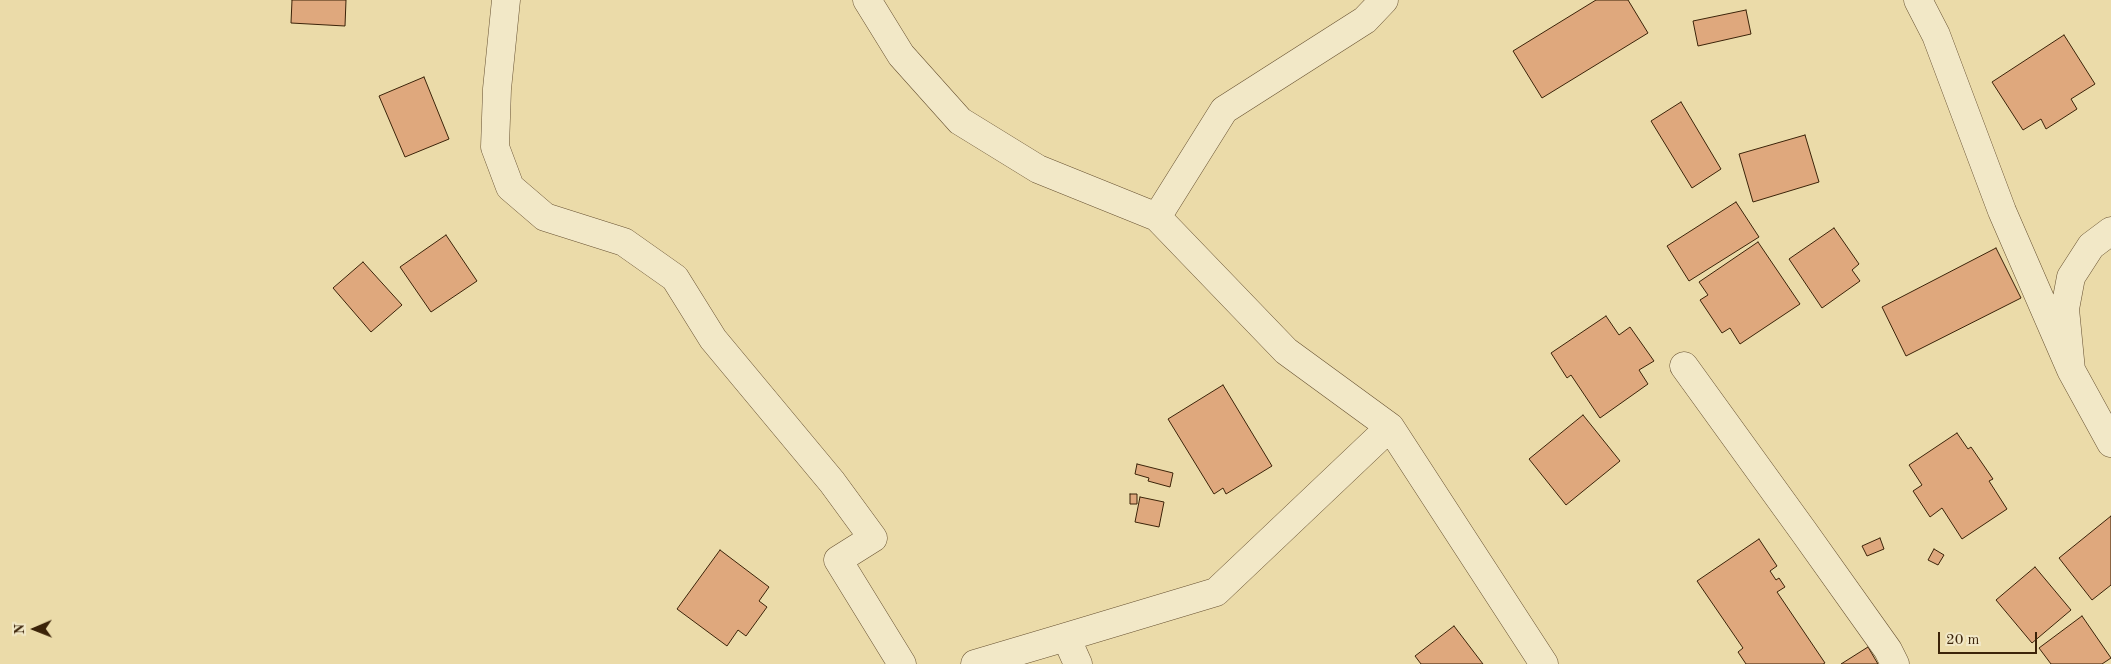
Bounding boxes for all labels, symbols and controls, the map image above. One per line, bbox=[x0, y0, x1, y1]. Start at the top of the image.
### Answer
north arrow bbox=[10, 604, 60, 654]
scale bar bbox=[1941, 622, 2040, 654]
text: N bbox=[13, 624, 27, 635]
text: 20 m bbox=[1946, 633, 1980, 648]

